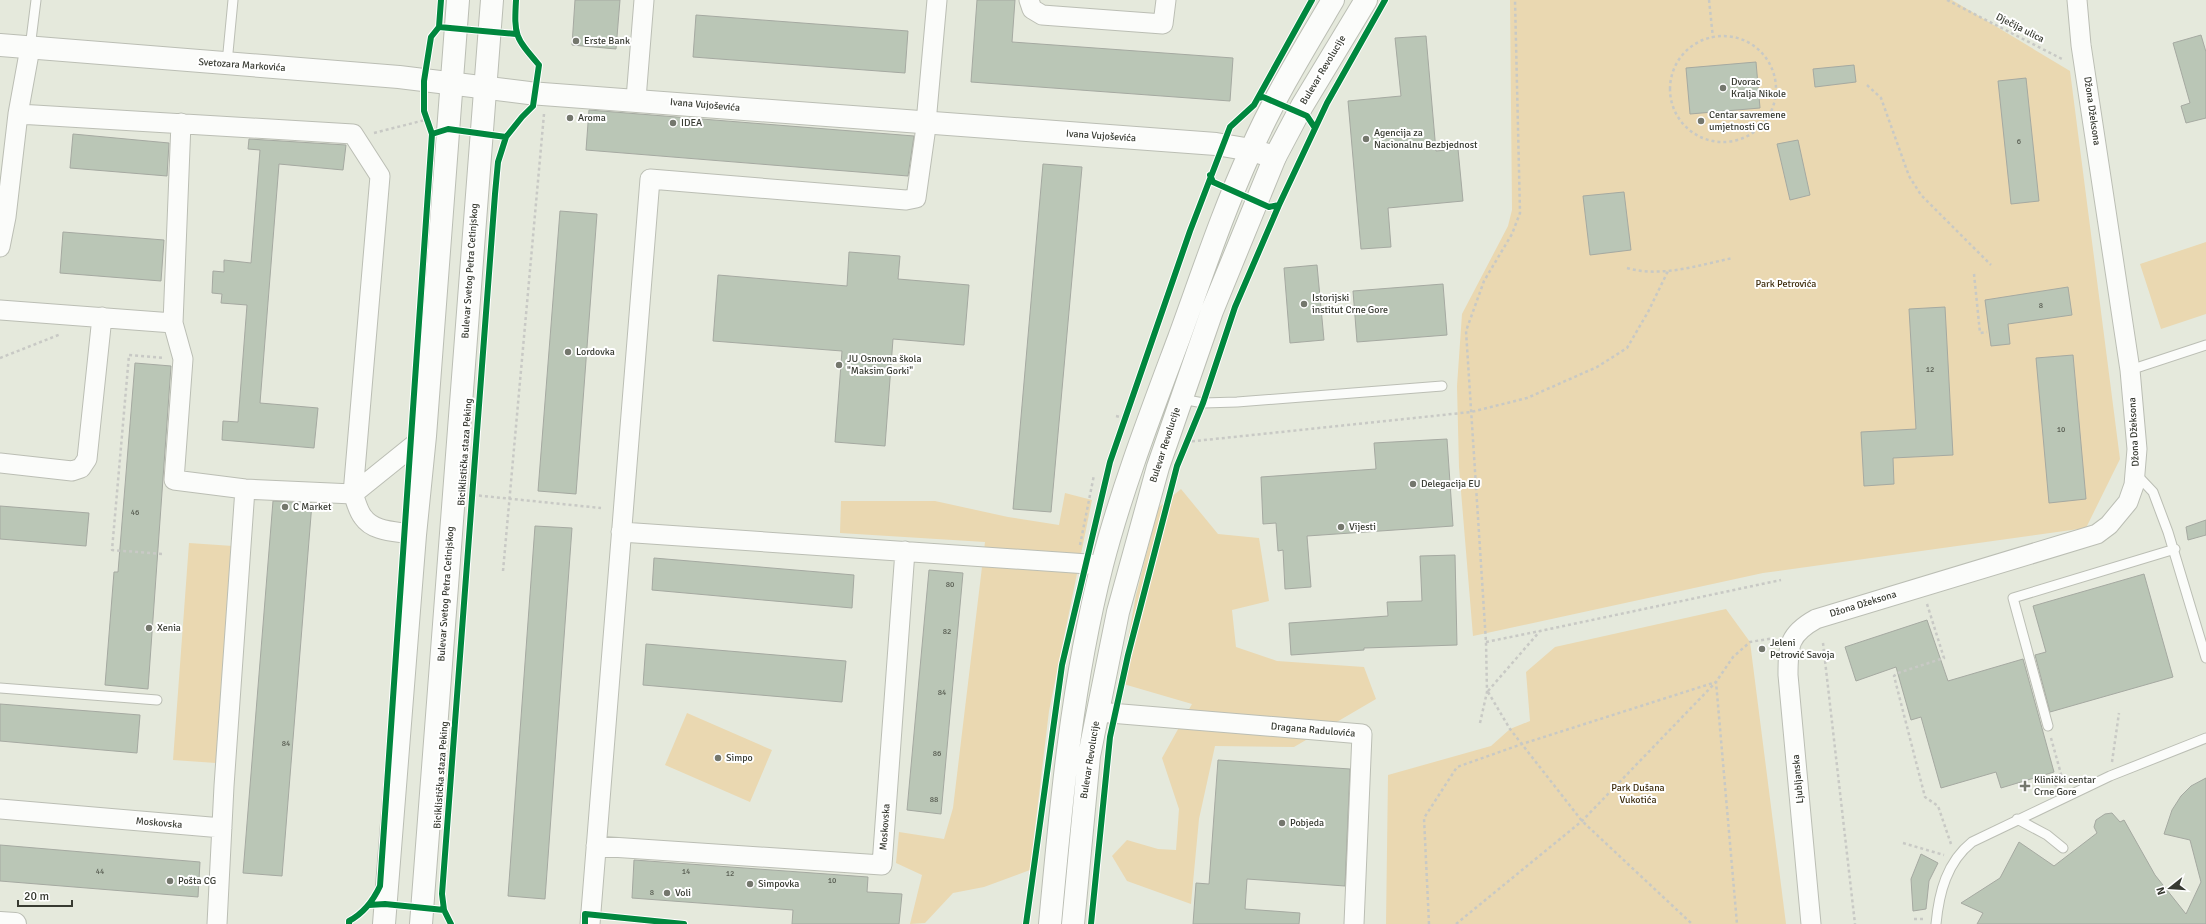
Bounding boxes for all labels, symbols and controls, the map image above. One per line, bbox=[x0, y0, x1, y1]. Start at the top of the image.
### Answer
street label: Dječija ulica bbox=[1994, 11, 2046, 45]
street label: Bulevar Revolucije bbox=[1298, 33, 1348, 107]
place label: Erste Bank bbox=[584, 35, 630, 47]
marker: Erste Bank bbox=[571, 36, 581, 46]
street label: Svetozara Markovića bbox=[198, 56, 286, 74]
place label: Dvorac Kralja Nikole bbox=[1731, 76, 1786, 100]
street label: Džona Džeksona bbox=[2081, 76, 2103, 146]
marker: Dvorac Kralja Nikole bbox=[1718, 83, 1728, 93]
street label: Ivana Vujoševića bbox=[669, 96, 741, 114]
place label: Centar savremene umjetnosti CG bbox=[1709, 109, 1786, 133]
place label: Aroma bbox=[578, 112, 606, 124]
marker: Aroma bbox=[565, 113, 575, 123]
marker: Centar savremene umjetnosti CG bbox=[1696, 116, 1706, 126]
place label: IDEA bbox=[681, 117, 702, 129]
marker: IDEA bbox=[668, 118, 678, 128]
place label: Agencija za Nacionalnu Bezbjednost bbox=[1374, 127, 1478, 151]
street label: Ivana Vujoševića bbox=[1066, 128, 1136, 144]
marker: Agencija za Nacionalnu Bezbjednost bbox=[1361, 134, 1371, 144]
house number: 6 bbox=[2017, 136, 2021, 146]
street label: Bulevar Svetog Petra Cetinjskog bbox=[459, 203, 481, 339]
park label: Park Petrovića bbox=[1756, 278, 1816, 290]
place label: Istorijski institut Crne Gore bbox=[1312, 292, 1388, 316]
marker: Istorijski institut Crne Gore bbox=[1299, 299, 1309, 309]
house number: 8 bbox=[2039, 300, 2043, 310]
place label: Lordovka bbox=[576, 346, 615, 358]
marker: Lordovka bbox=[563, 347, 573, 357]
place label: JU Osnovna škola "Maksim Gorki" bbox=[847, 353, 922, 377]
marker: JU Osnovna škola "Maksim Gorki" bbox=[834, 360, 844, 370]
house number: 12 bbox=[1926, 364, 1934, 374]
street label: Džona Džeksona bbox=[2126, 397, 2142, 467]
street label: Biciklistička staza Peking bbox=[455, 398, 475, 506]
street label: Bulevar Revolucije bbox=[1147, 406, 1183, 484]
house number: 10 bbox=[2057, 424, 2065, 434]
place label: Delegacija EU bbox=[1421, 478, 1481, 490]
marker: Delegacija EU bbox=[1408, 479, 1418, 489]
place label: C Market bbox=[293, 501, 332, 513]
marker: C Market bbox=[280, 502, 290, 512]
house number: 46 bbox=[131, 507, 139, 517]
place label: Vijesti bbox=[1349, 521, 1376, 533]
marker: Vijesti bbox=[1336, 522, 1346, 532]
street label: Bulevar Svetog Petra Cetinjskog bbox=[435, 526, 457, 662]
house number: 80 bbox=[946, 579, 954, 589]
street label: Džona Džeksona bbox=[1828, 588, 1898, 620]
place label: Xenia bbox=[157, 622, 181, 634]
marker: Xenia bbox=[144, 623, 154, 633]
house number: 82 bbox=[943, 626, 951, 636]
place label: Jeleni Petrović Savoja bbox=[1770, 637, 1834, 661]
marker: Jeleni Petrović Savoja bbox=[1757, 644, 1767, 654]
house number: 84 bbox=[938, 687, 947, 697]
street label: Bulevar Revolucije bbox=[1078, 720, 1102, 800]
street label: Dragana Radulovića bbox=[1270, 720, 1356, 740]
street label: Biciklistička staza Peking bbox=[431, 721, 451, 829]
house number: 84 bbox=[282, 738, 291, 748]
house number: 86 bbox=[933, 748, 941, 758]
place label: Simpo bbox=[726, 752, 753, 764]
marker: Simpo bbox=[713, 753, 723, 763]
street label: Ljubljanska bbox=[1790, 754, 1806, 804]
place label: Klinički centar Crne Gore bbox=[2034, 774, 2096, 798]
marker: Klinički centar Crne Gore bbox=[2019, 780, 2031, 792]
park label: Park Dušana Vukotića bbox=[1611, 782, 1665, 806]
house number: 88 bbox=[930, 794, 938, 804]
street label: Moskovska bbox=[877, 803, 893, 851]
street label: Moskovska bbox=[135, 815, 183, 831]
place label: Pobjeda bbox=[1290, 817, 1324, 829]
marker: Pobjeda bbox=[1277, 818, 1287, 828]
house number: 44 bbox=[96, 866, 105, 876]
house number: 14 bbox=[682, 866, 691, 876]
house number: 12 bbox=[726, 868, 734, 878]
north arrow bbox=[2150, 868, 2190, 908]
place label: Pošta CG bbox=[178, 875, 216, 887]
house number: 10 bbox=[828, 875, 836, 885]
marker: Pošta CG bbox=[165, 876, 175, 886]
place label: Simpovka bbox=[758, 878, 799, 890]
marker: Simpovka bbox=[745, 879, 755, 889]
scale bar bbox=[18, 882, 72, 908]
text: N bbox=[2154, 885, 2168, 896]
house number: 8 bbox=[650, 887, 654, 897]
place label: Voli bbox=[675, 887, 691, 899]
marker: Voli bbox=[662, 888, 672, 898]
text: 20 m bbox=[24, 889, 49, 904]

